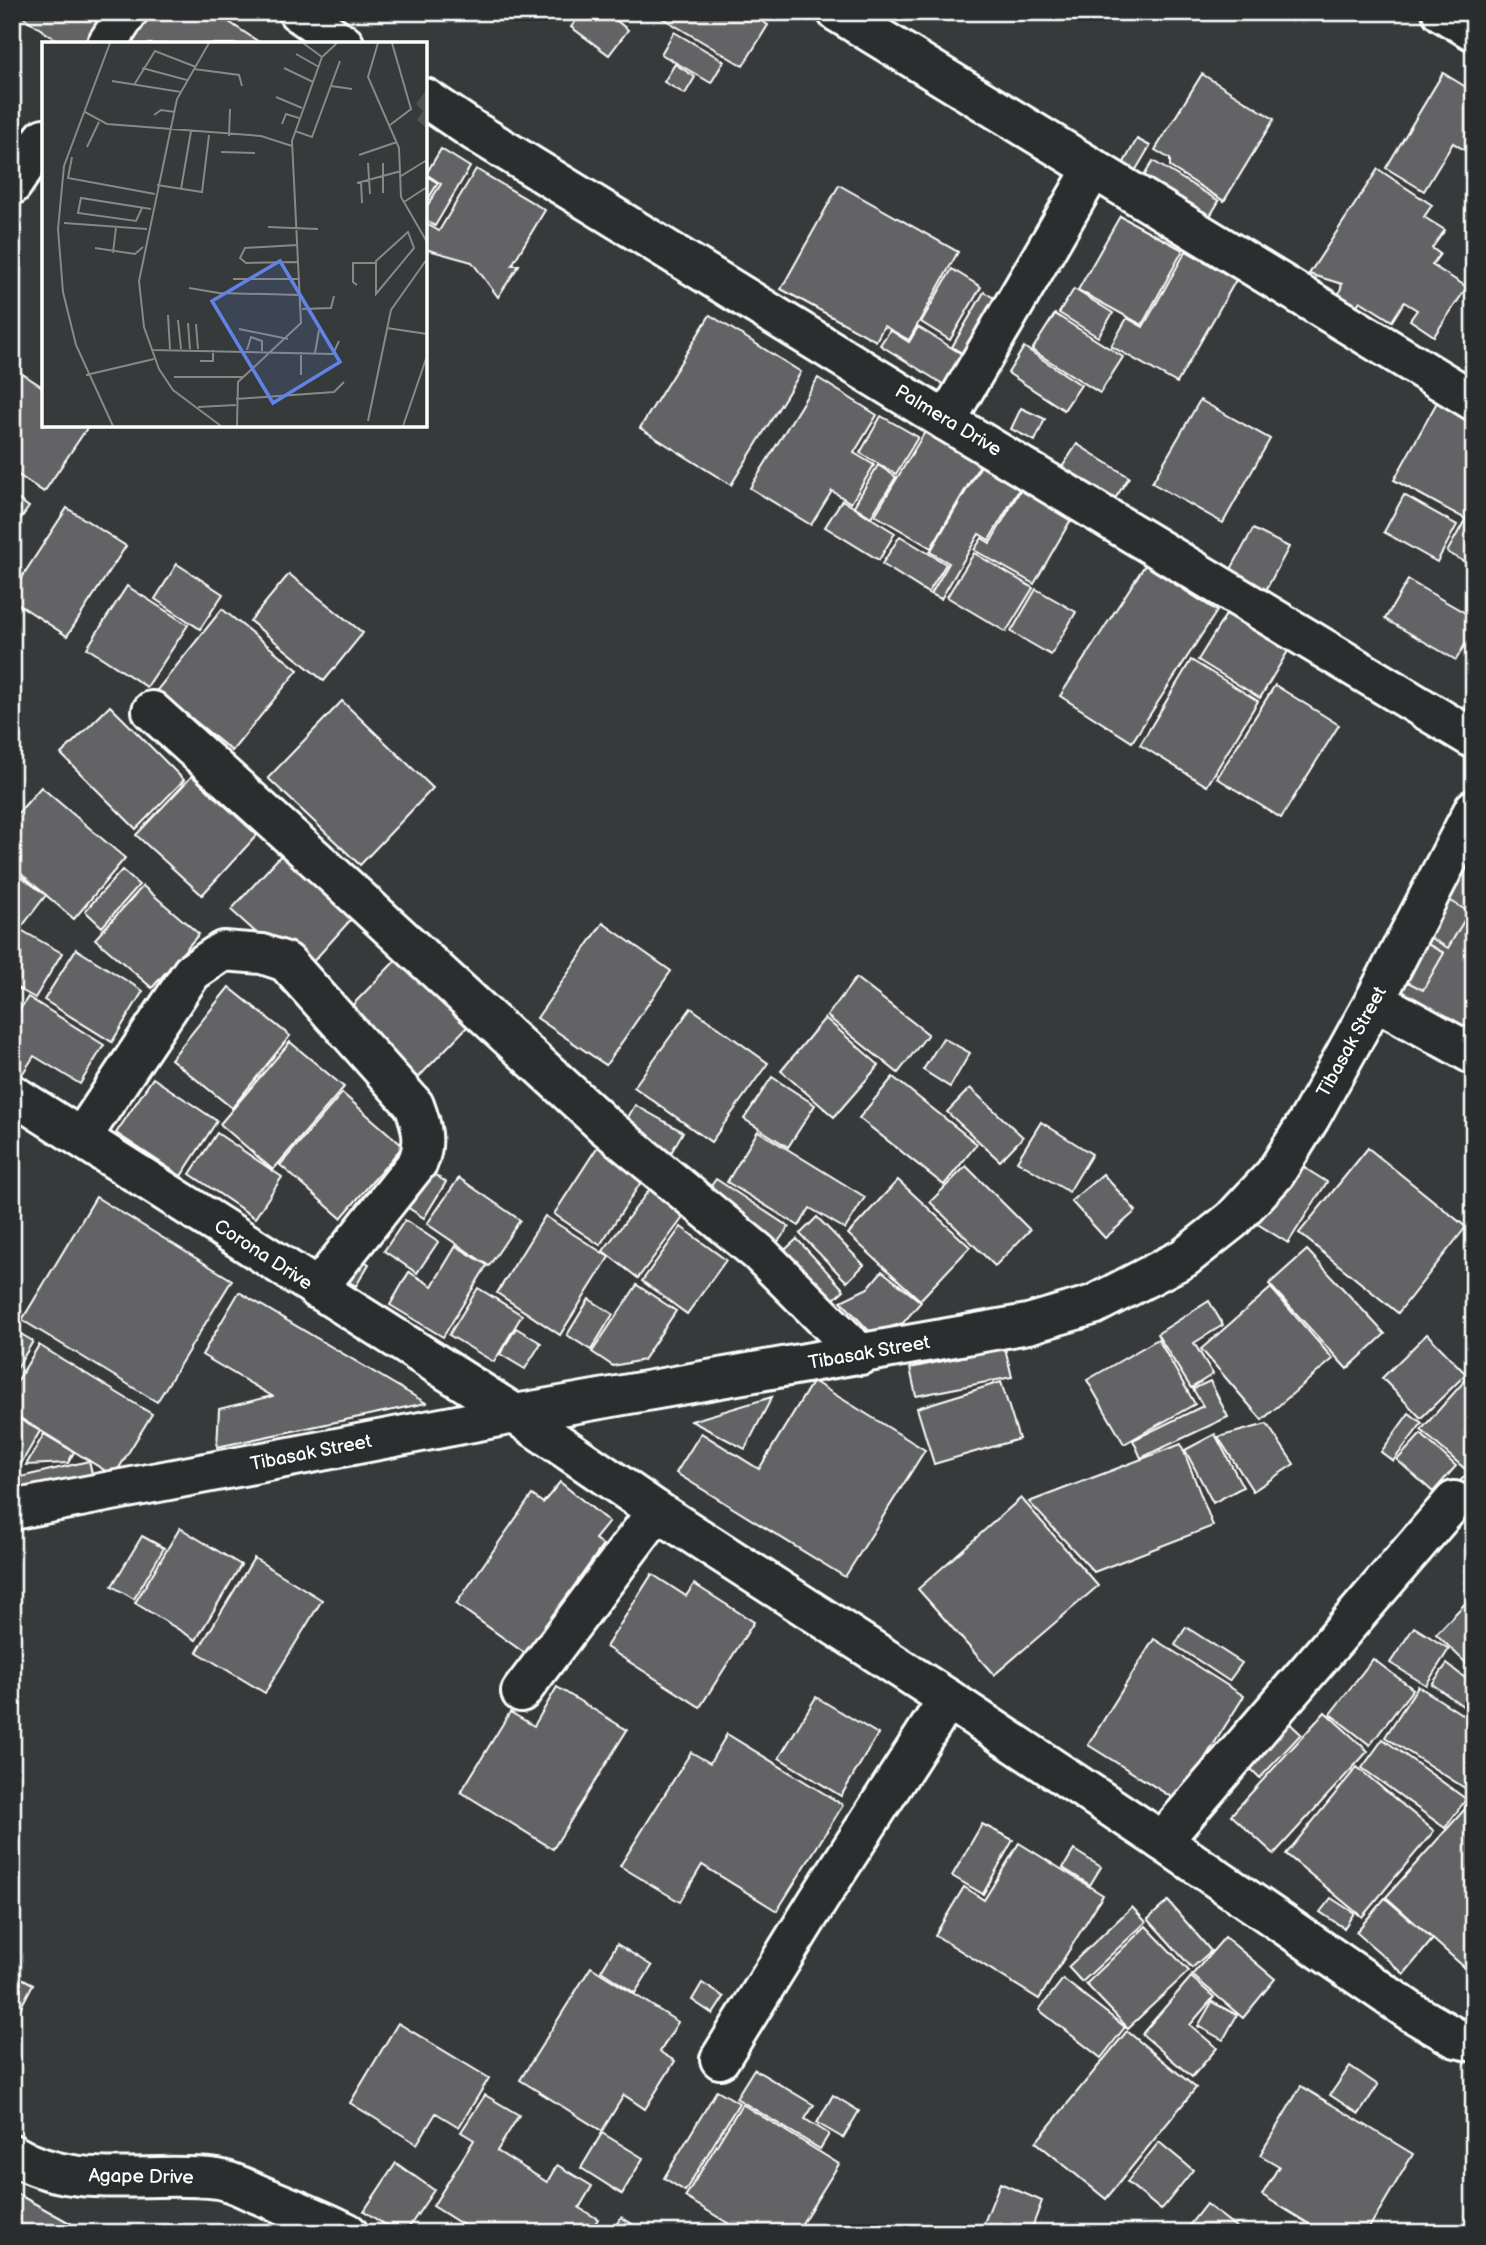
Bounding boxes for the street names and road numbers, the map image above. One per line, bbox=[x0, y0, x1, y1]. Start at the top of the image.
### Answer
street label: Palmera Drive bbox=[891, 380, 1005, 462]
street label: Tibasak Street bbox=[1312, 983, 1392, 1101]
street label: Corona Drive bbox=[209, 1215, 317, 1295]
street label: Tibasak Street bbox=[806, 1331, 932, 1375]
street label: Tibasak Street bbox=[248, 1430, 374, 1476]
street label: Agape Drive bbox=[88, 2165, 194, 2189]

